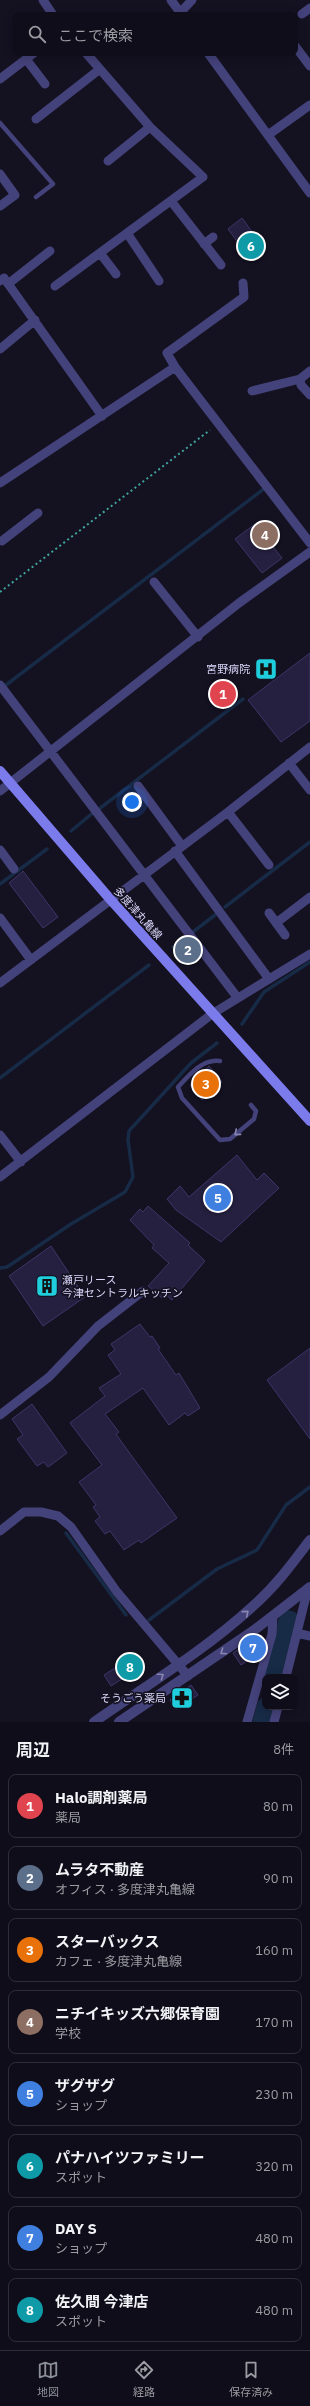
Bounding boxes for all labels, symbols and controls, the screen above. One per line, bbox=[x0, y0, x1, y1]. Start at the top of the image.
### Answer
search box bbox=[12, 12, 298, 56]
icon: search bbox=[26, 23, 48, 45]
text: ここで検索 bbox=[58, 26, 133, 45]
pin: 6 bbox=[238, 231, 264, 261]
pin: 4 bbox=[252, 520, 278, 550]
hospital icon: 宮野病院 bbox=[253, 656, 279, 682]
place label: 宮野病院 bbox=[206, 662, 250, 676]
pin: 1 bbox=[210, 679, 236, 709]
your location bbox=[122, 792, 142, 812]
street label: 多度津丸亀線 bbox=[111, 884, 165, 942]
pin: 2 bbox=[175, 935, 201, 965]
pin: 3 bbox=[193, 1069, 219, 1099]
one-way arrow bbox=[234, 1129, 242, 1136]
pin: 5 bbox=[205, 1183, 231, 1213]
building icon: 瀬戸リース 今津セントラルキッチン bbox=[34, 1273, 60, 1299]
place label: 瀬戸リース 今津セントラルキッチン bbox=[62, 1273, 183, 1300]
one-way arrow bbox=[242, 1610, 249, 1617]
pin: 7 bbox=[240, 1633, 266, 1663]
one-way arrow bbox=[220, 1647, 227, 1655]
pin: 8 bbox=[117, 1652, 143, 1682]
one-way arrow bbox=[156, 1674, 163, 1681]
map controls bbox=[262, 1674, 298, 1710]
button: layers bbox=[262, 1674, 298, 1710]
pharmacy icon: そうごう薬局 bbox=[169, 1685, 195, 1711]
place label: そうごう薬局 bbox=[100, 1691, 166, 1705]
text: 周辺 bbox=[16, 1739, 50, 1761]
text: 8件 bbox=[273, 1741, 294, 1758]
text: Halo調剤薬局 bbox=[55, 1788, 147, 1807]
text: 1 bbox=[26, 1798, 34, 1815]
text: 80 m bbox=[263, 1798, 293, 1815]
text: 薬局 bbox=[55, 1809, 81, 1826]
text: ムラタ不動産 bbox=[55, 1860, 144, 1879]
text: 2 bbox=[26, 1870, 34, 1887]
text: 90 m bbox=[263, 1870, 293, 1887]
text: オフィス · 多度津丸亀線 bbox=[55, 1881, 195, 1898]
text: スターバックス bbox=[55, 1932, 159, 1951]
text: 3 bbox=[26, 1942, 34, 1959]
text: 160 m bbox=[255, 1942, 293, 1959]
text: カフェ · 多度津丸亀線 bbox=[55, 1953, 182, 1970]
text: ニチイキッズ六郷保育園 bbox=[55, 2004, 220, 2023]
text: 4 bbox=[26, 2014, 34, 2031]
text: 170 m bbox=[255, 2014, 293, 2031]
text: 学校 bbox=[55, 2025, 81, 2042]
text: ザグザグ bbox=[55, 2076, 115, 2095]
text: 5 bbox=[26, 2086, 34, 2103]
text: 230 m bbox=[255, 2086, 293, 2103]
text: ショップ bbox=[55, 2097, 107, 2114]
text: パナハイツファミリー bbox=[55, 2148, 205, 2167]
text: 6 bbox=[26, 2158, 34, 2175]
text: 320 m bbox=[255, 2158, 293, 2175]
text: スポット bbox=[55, 2169, 107, 2186]
text: DAY S bbox=[55, 2219, 97, 2238]
text: 7 bbox=[26, 2230, 34, 2247]
text: 480 m bbox=[255, 2230, 293, 2247]
text: ショップ bbox=[55, 2240, 107, 2257]
text: 佐久間 今津店 bbox=[55, 2292, 149, 2311]
text: 8 bbox=[26, 2302, 34, 2319]
text: 480 m bbox=[255, 2302, 293, 2319]
text: スポット bbox=[55, 2313, 107, 2330]
tab: 地図 bbox=[37, 2359, 59, 2399]
tab: 経路 bbox=[133, 2359, 155, 2399]
tab: 保存済み bbox=[229, 2359, 273, 2399]

